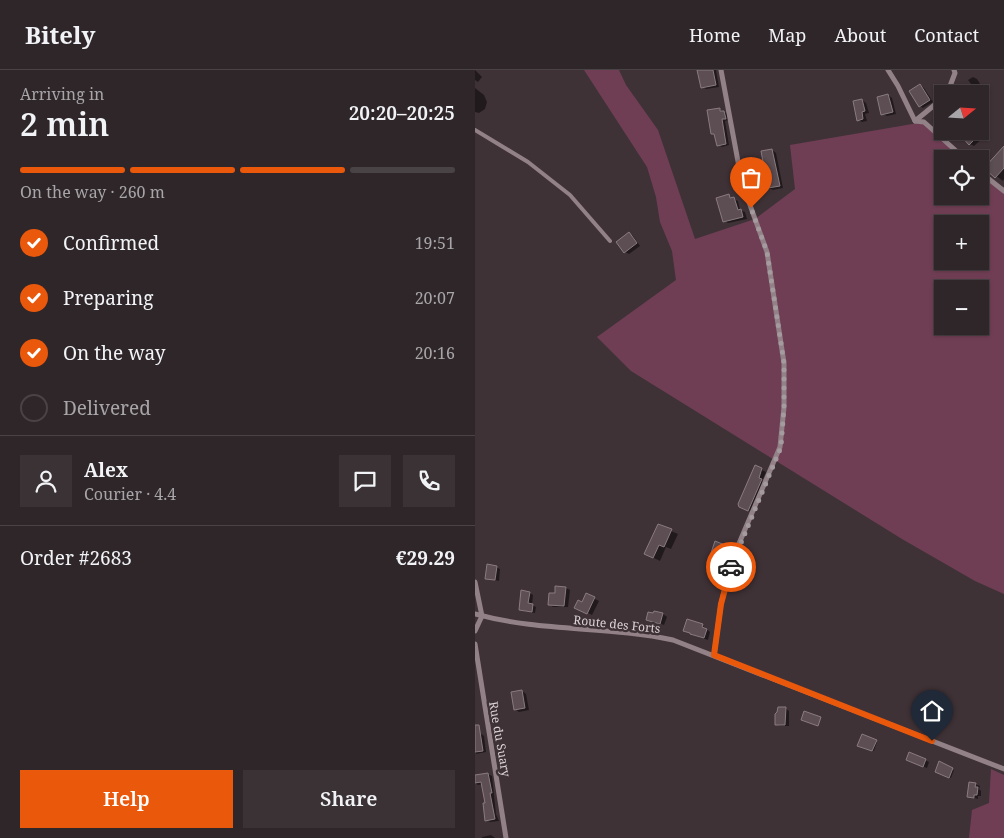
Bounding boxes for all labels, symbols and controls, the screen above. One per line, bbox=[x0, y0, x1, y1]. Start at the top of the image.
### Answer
text: Bitely bbox=[25, 18, 95, 51]
text: Home bbox=[689, 23, 740, 47]
text: Map bbox=[768, 23, 806, 47]
text: About bbox=[834, 23, 886, 47]
text: Contact bbox=[914, 23, 979, 47]
text: Arriving in bbox=[20, 83, 104, 105]
north arrow bbox=[934, 85, 989, 140]
map controls bbox=[934, 85, 989, 335]
text: 20:20–20:25 bbox=[349, 100, 455, 126]
text: 2 min bbox=[20, 102, 109, 145]
button: locate bbox=[934, 150, 989, 205]
pin bbox=[730, 157, 772, 208]
icon: bag bbox=[737, 164, 765, 192]
text: On the way · 260 m bbox=[20, 181, 165, 203]
button: + bbox=[934, 215, 989, 270]
icon: check bbox=[20, 229, 48, 257]
text: Confirmed bbox=[63, 230, 159, 256]
text: 19:51 bbox=[415, 232, 455, 254]
button: − bbox=[934, 280, 989, 335]
icon: check bbox=[20, 284, 48, 312]
text: Preparing bbox=[63, 285, 153, 311]
text: 20:07 bbox=[415, 287, 455, 309]
icon: check bbox=[20, 339, 48, 367]
text: On the way bbox=[63, 340, 166, 366]
text: 20:16 bbox=[415, 342, 455, 364]
text: Delivered bbox=[63, 395, 151, 421]
button: person bbox=[20, 455, 72, 507]
button: chat bbox=[339, 455, 391, 507]
button: phone bbox=[403, 455, 455, 507]
text: Alex bbox=[84, 457, 128, 483]
text: Courier · 4.4 bbox=[84, 483, 176, 505]
courier bbox=[706, 542, 756, 592]
text: Order #2683 bbox=[20, 545, 132, 571]
text: €29.29 bbox=[396, 545, 455, 571]
icon: car bbox=[717, 553, 745, 581]
street label: Route des Forts bbox=[573, 611, 661, 637]
pin bbox=[911, 690, 953, 741]
icon: home bbox=[918, 697, 946, 725]
street label: Rue du Suary bbox=[485, 700, 515, 778]
button: Help bbox=[20, 770, 233, 828]
button: Share bbox=[243, 770, 455, 828]

